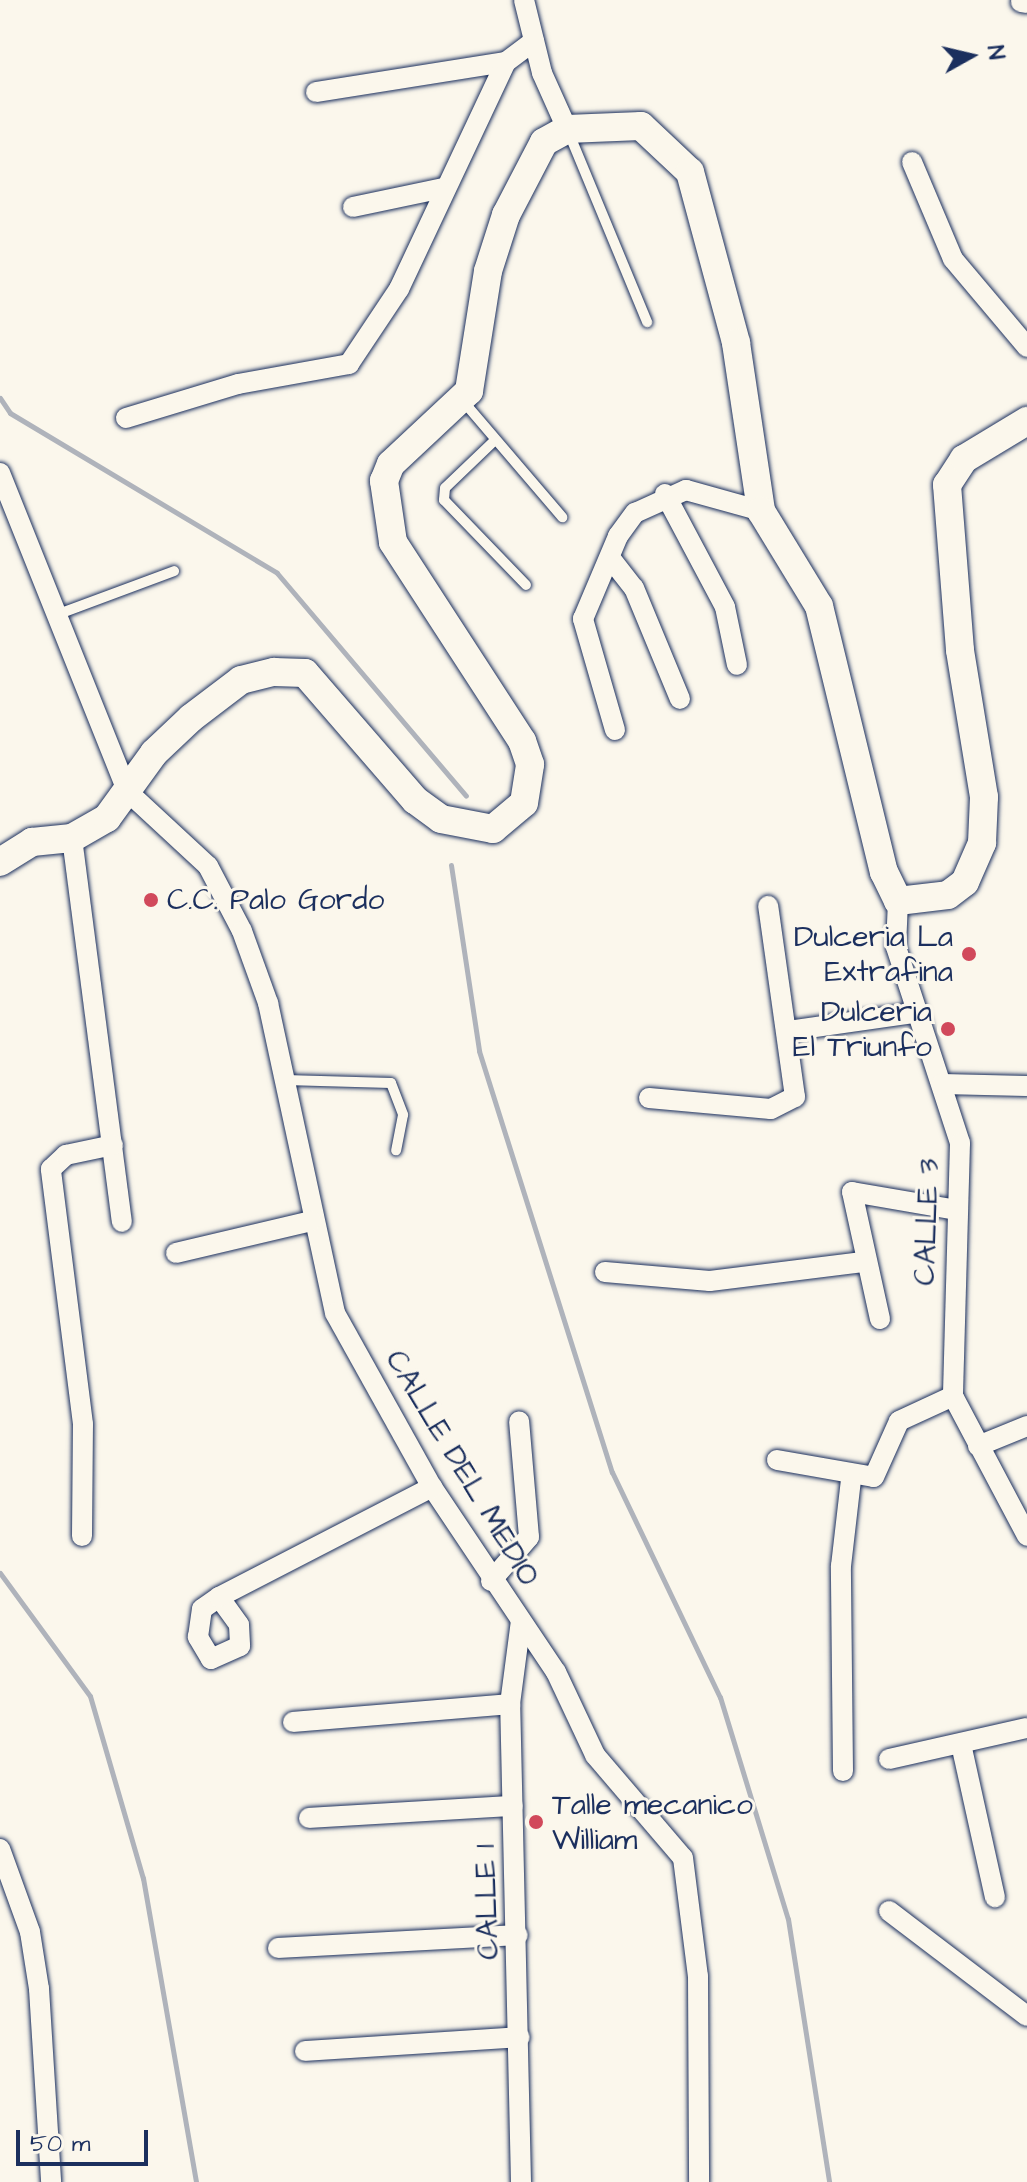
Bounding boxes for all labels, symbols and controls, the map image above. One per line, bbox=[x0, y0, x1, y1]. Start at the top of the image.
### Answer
north arrow bbox=[931, 16, 1011, 96]
text: N bbox=[979, 44, 1012, 62]
place label: C.C. Palo Gordo bbox=[167, 882, 384, 918]
marker: C.C. Palo Gordo bbox=[142, 891, 160, 909]
place label: Dulceria La Extrafina bbox=[794, 919, 953, 990]
marker: Dulceria La Extrafina bbox=[960, 945, 978, 963]
place label: Dulceria El Triunfo bbox=[793, 994, 932, 1064]
marker: Dulceria El Triunfo bbox=[939, 1020, 957, 1038]
street label: CALLE 3 bbox=[907, 1158, 947, 1286]
street label: CALLE DEL MEDIO bbox=[377, 1344, 547, 1592]
place label: Talle mecanico William bbox=[552, 1787, 753, 1858]
marker: Talle mecanico William bbox=[527, 1813, 545, 1831]
street label: CALLE 1 bbox=[467, 1844, 507, 1960]
scale bar bbox=[20, 2114, 152, 2164]
text: 50 m bbox=[30, 2127, 90, 2161]

